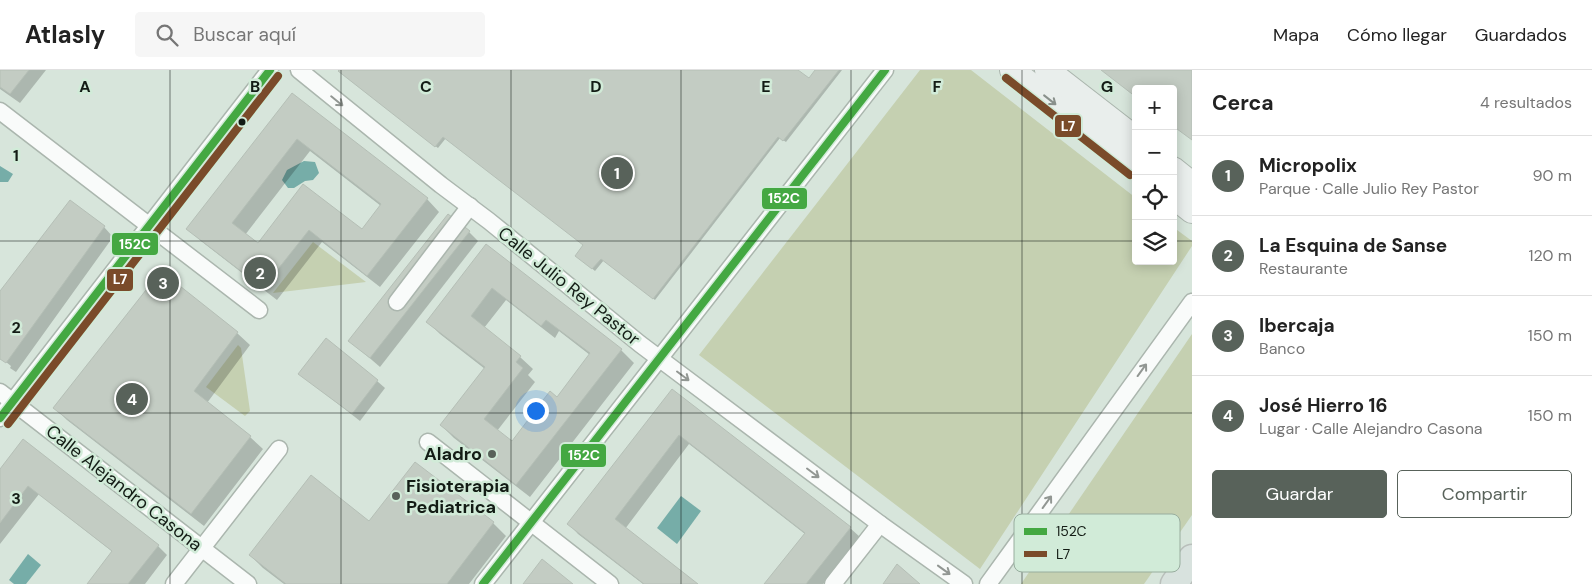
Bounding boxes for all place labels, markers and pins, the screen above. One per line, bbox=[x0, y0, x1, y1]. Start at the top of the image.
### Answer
unlabelled marker bbox=[237, 117, 247, 127]
pin: 1 bbox=[601, 154, 633, 192]
pin: 2 bbox=[244, 254, 276, 292]
pin: 3 bbox=[147, 264, 179, 302]
pin: 4 bbox=[116, 380, 148, 418]
place label: Aladro bbox=[424, 442, 482, 466]
marker: Aladro bbox=[486, 448, 498, 460]
place label: Fisioterapia Pediatrica bbox=[406, 474, 510, 519]
marker: Fisioterapia Pediatrica bbox=[390, 490, 402, 502]

